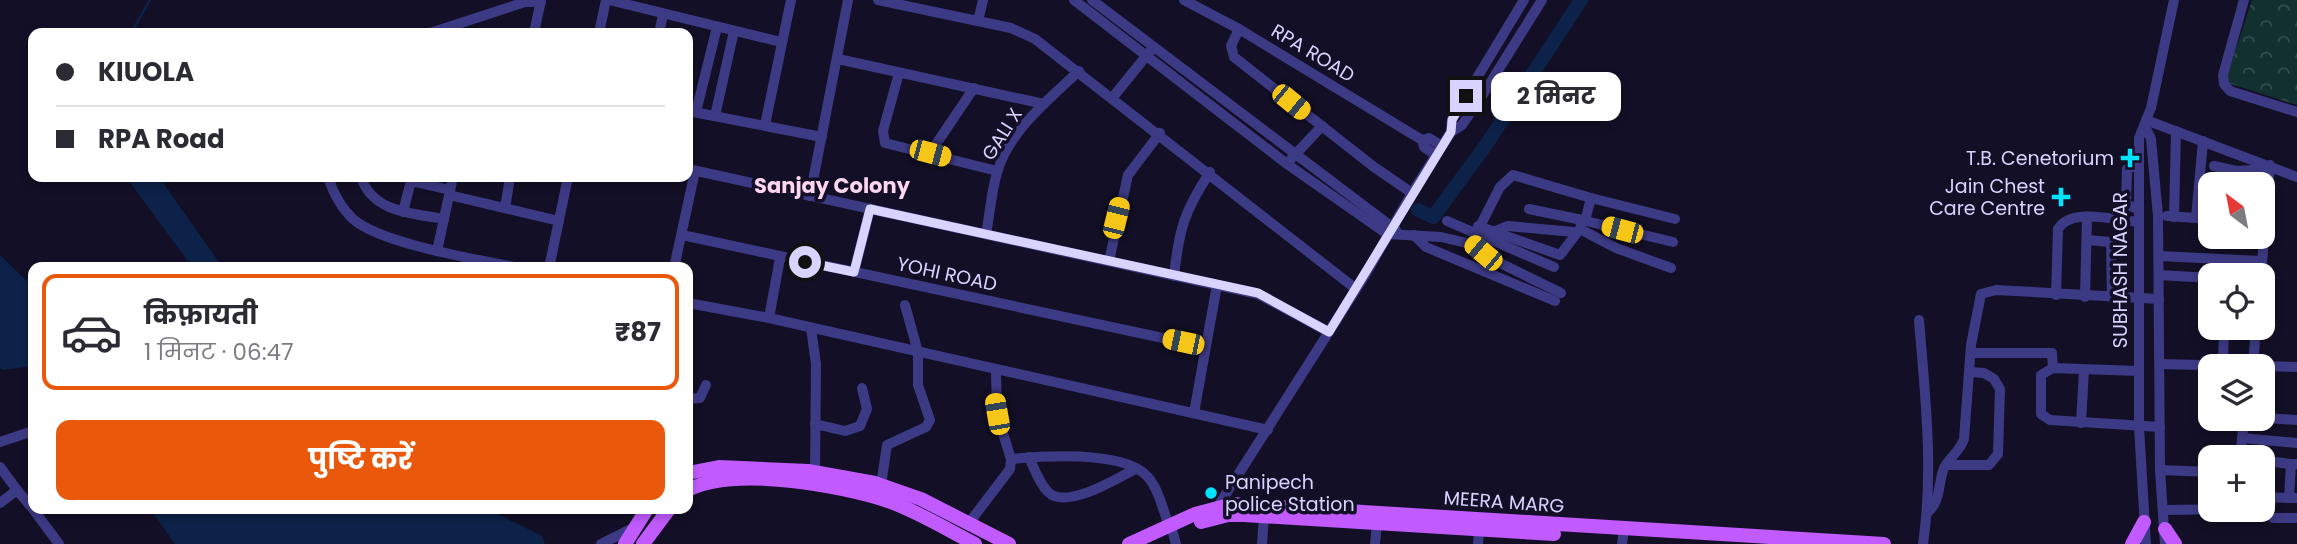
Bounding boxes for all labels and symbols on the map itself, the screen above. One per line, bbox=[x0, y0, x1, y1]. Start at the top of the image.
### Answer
street label: RPA ROAD bbox=[1266, 17, 1360, 89]
callout: 2 मिनट bbox=[1490, 72, 1620, 120]
route end bbox=[1450, 80, 1482, 112]
car bbox=[1269, 81, 1314, 123]
street label: GALI X bbox=[975, 103, 1029, 165]
car bbox=[907, 137, 954, 169]
place label: T.B. Cenetorium bbox=[1966, 145, 2114, 172]
marker: T.B. Cenetorium bbox=[2120, 148, 2140, 168]
district label: Sanjay Colony bbox=[754, 171, 911, 200]
north arrow bbox=[2198, 172, 2275, 248]
place label: Jain Chest Care Centre bbox=[1929, 173, 2045, 222]
marker: Jain Chest Care Centre bbox=[2051, 187, 2071, 207]
street label: SUBHASH NAGAR bbox=[2107, 192, 2134, 348]
car bbox=[1101, 195, 1132, 241]
car bbox=[1599, 214, 1646, 246]
car bbox=[1461, 231, 1506, 275]
route start bbox=[789, 246, 821, 278]
street label: YOHI ROAD bbox=[894, 250, 1000, 298]
car bbox=[1161, 327, 1206, 357]
car bbox=[984, 391, 1011, 437]
place label: Panipech police Station bbox=[1225, 469, 1355, 518]
street label: MEERA MARG bbox=[1443, 484, 1565, 520]
marker: Panipech police Station bbox=[1203, 485, 1219, 501]

